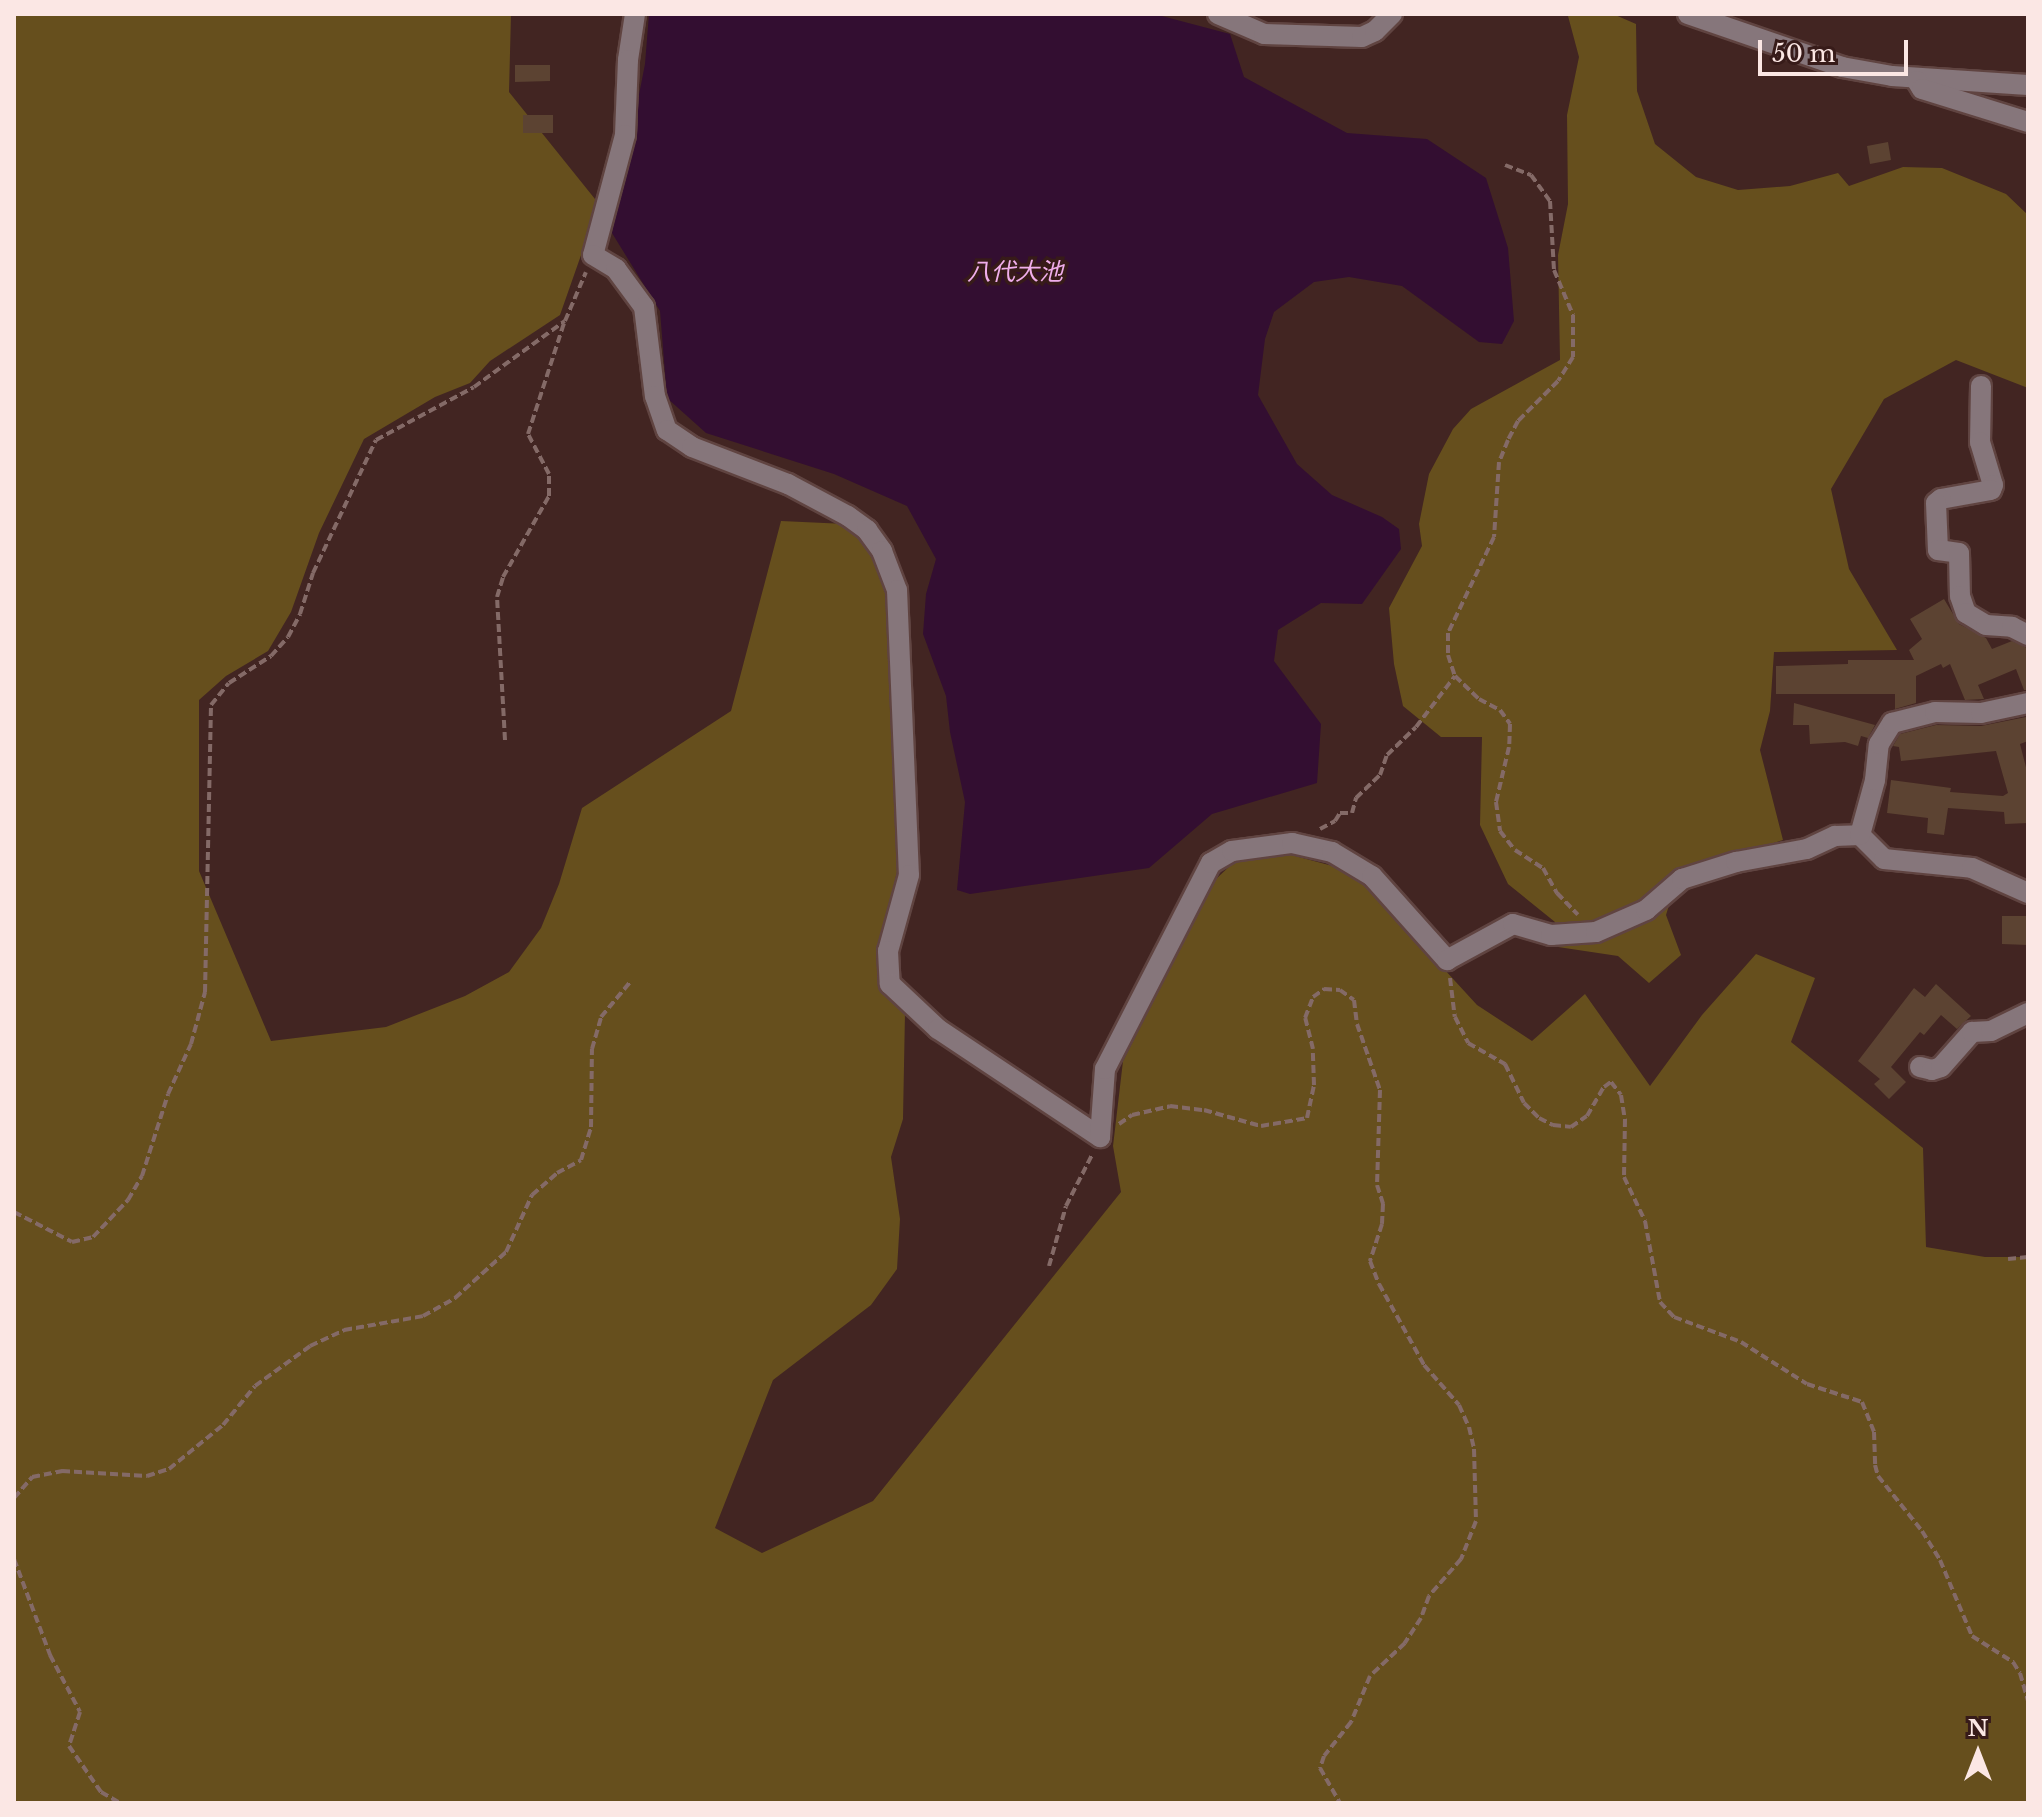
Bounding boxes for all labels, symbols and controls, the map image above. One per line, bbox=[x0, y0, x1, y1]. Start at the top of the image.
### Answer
scale bar bbox=[1762, 24, 1912, 74]
text: 50 m bbox=[1772, 39, 1835, 68]
water label: 八代大池 bbox=[967, 258, 1063, 286]
north arrow bbox=[1938, 1713, 2018, 1793]
text: N bbox=[1968, 1715, 1988, 1742]

